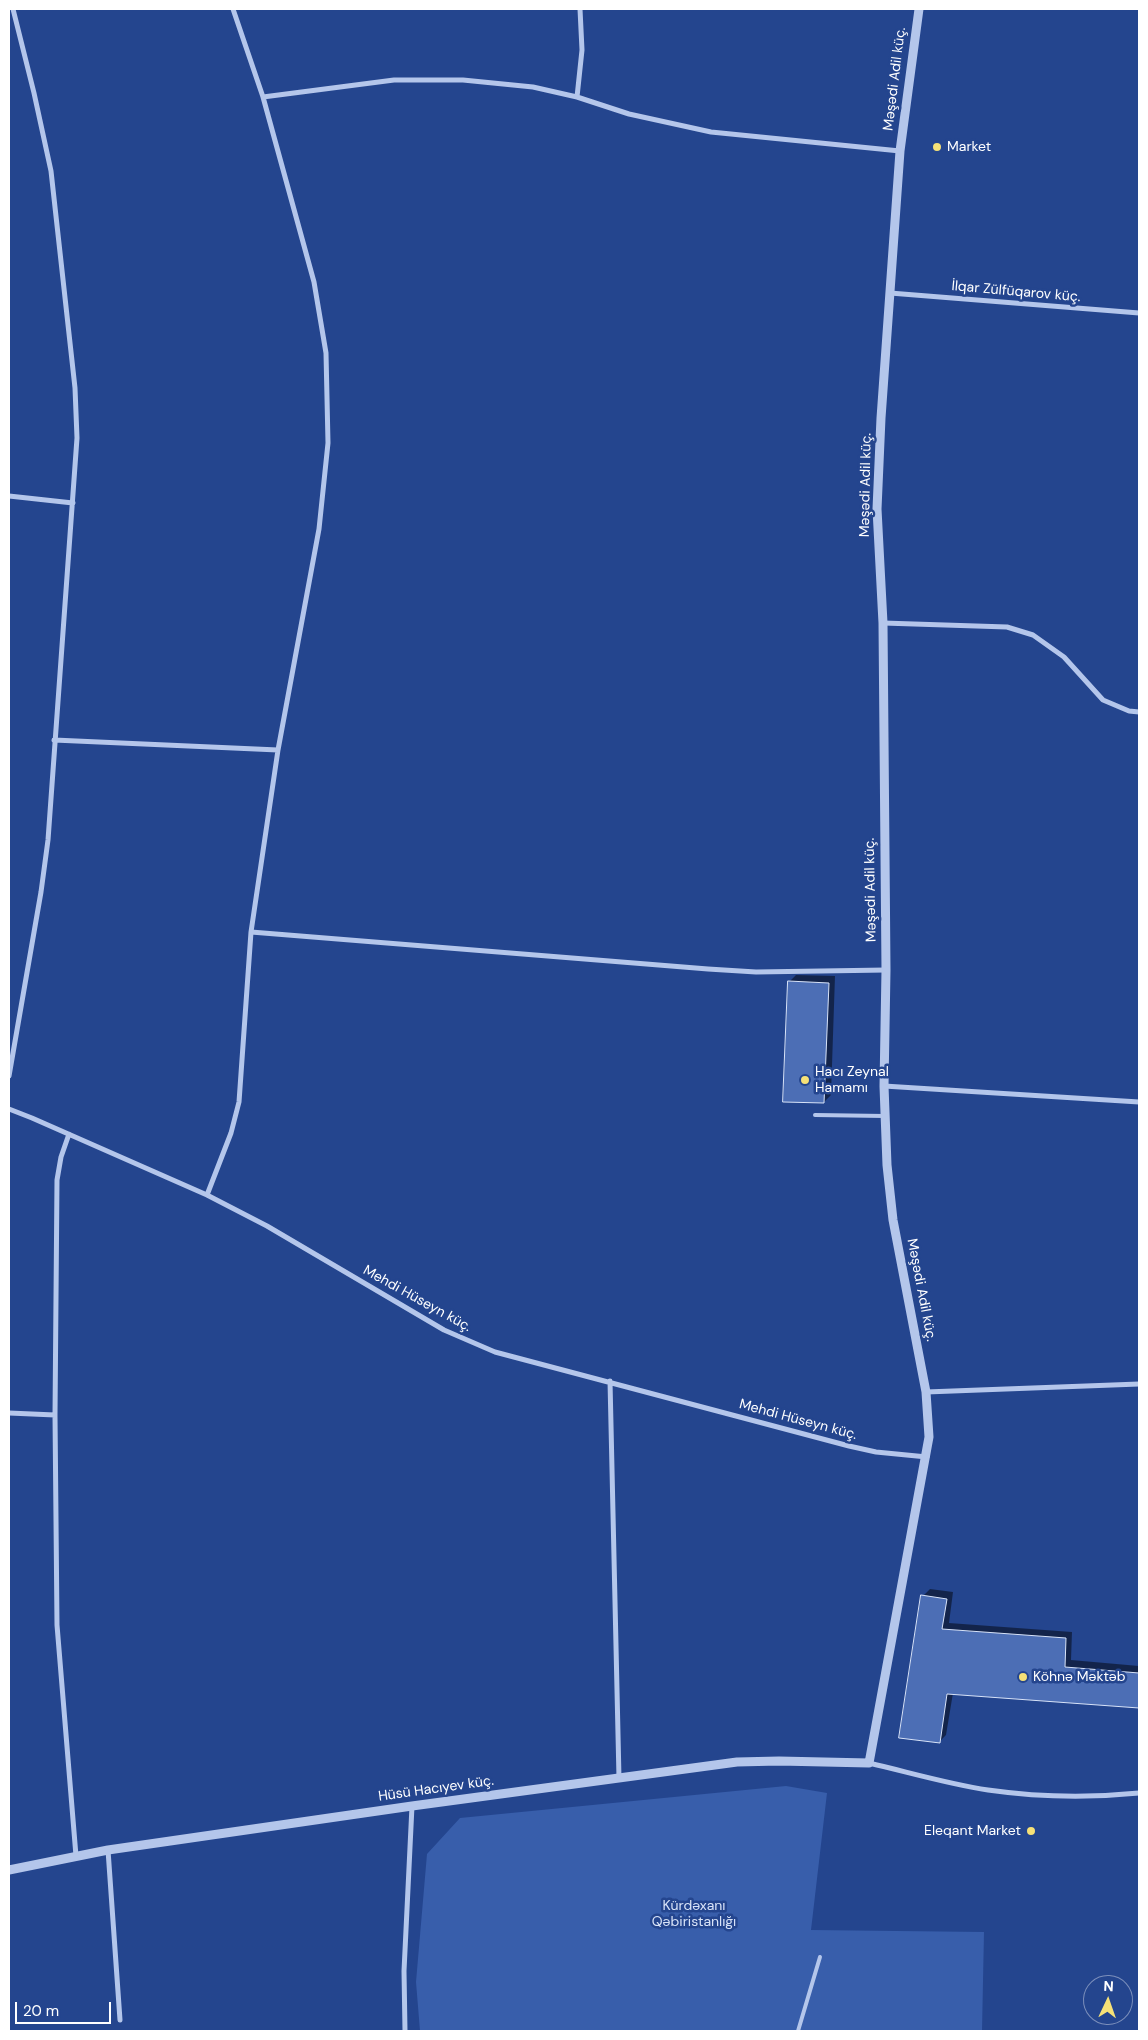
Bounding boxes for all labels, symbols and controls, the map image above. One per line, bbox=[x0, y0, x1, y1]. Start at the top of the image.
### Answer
street label: Məşədi Adil küç. bbox=[880, 26, 910, 132]
place label: Market bbox=[947, 139, 991, 155]
marker: Market bbox=[931, 141, 943, 153]
street label: İlqar Zülfüqarov küç. bbox=[951, 278, 1081, 306]
street label: Məşədi Adil küç. bbox=[857, 433, 875, 537]
street label: Məşədi Adil küç. bbox=[862, 838, 880, 942]
place label: Hacı Zeynal Hamamı bbox=[815, 1064, 889, 1096]
marker: Hacı Zeynal Hamamı bbox=[799, 1074, 811, 1086]
street label: Məşədi Adil küç. bbox=[903, 1237, 939, 1343]
street label: Mehdi Hüseyn küç. bbox=[360, 1262, 474, 1336]
street label: Mehdi Hüseyn küç. bbox=[737, 1396, 859, 1444]
place label: Köhnə Məktəb bbox=[1033, 1669, 1126, 1685]
marker: Köhnə Məktəb bbox=[1017, 1671, 1029, 1683]
street label: Hüsü Hacıyev küç. bbox=[377, 1773, 495, 1805]
place label: Eleqant Market bbox=[924, 1823, 1021, 1839]
marker: Eleqant Market bbox=[1025, 1825, 1037, 1837]
park label: Kürdəxanı Qəbiristanlığı bbox=[652, 1898, 736, 1930]
north arrow bbox=[1083, 1975, 1133, 2025]
text: N bbox=[1103, 1977, 1114, 1995]
scale bar bbox=[18, 1992, 114, 2024]
text: 20 m bbox=[23, 2001, 59, 2021]

